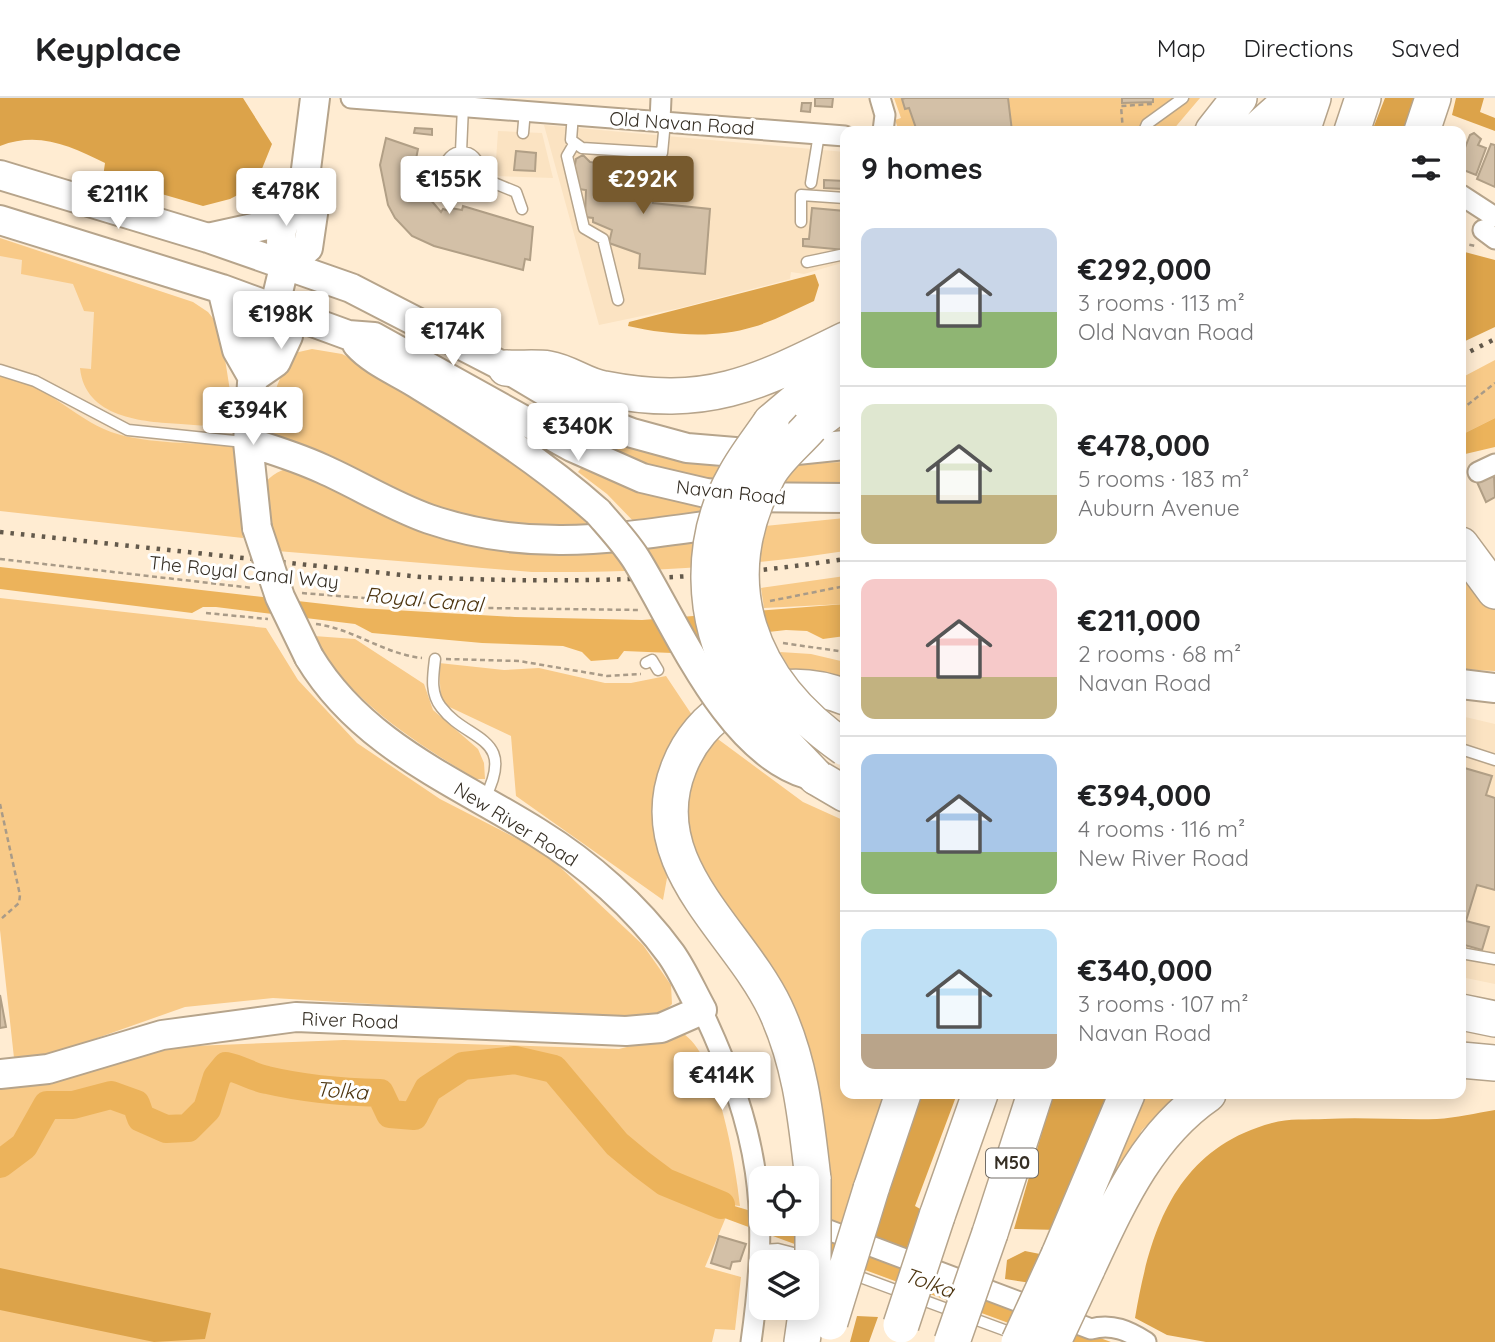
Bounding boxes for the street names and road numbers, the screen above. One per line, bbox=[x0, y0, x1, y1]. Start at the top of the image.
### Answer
street label: Old Navan Road bbox=[609, 106, 755, 140]
street label: Navan Road bbox=[675, 474, 787, 510]
street label: The Royal Canal Way bbox=[148, 550, 340, 594]
street label: New River Road bbox=[450, 776, 582, 872]
street label: River Road bbox=[301, 1006, 399, 1034]
road number: M50 bbox=[986, 1148, 1038, 1178]

